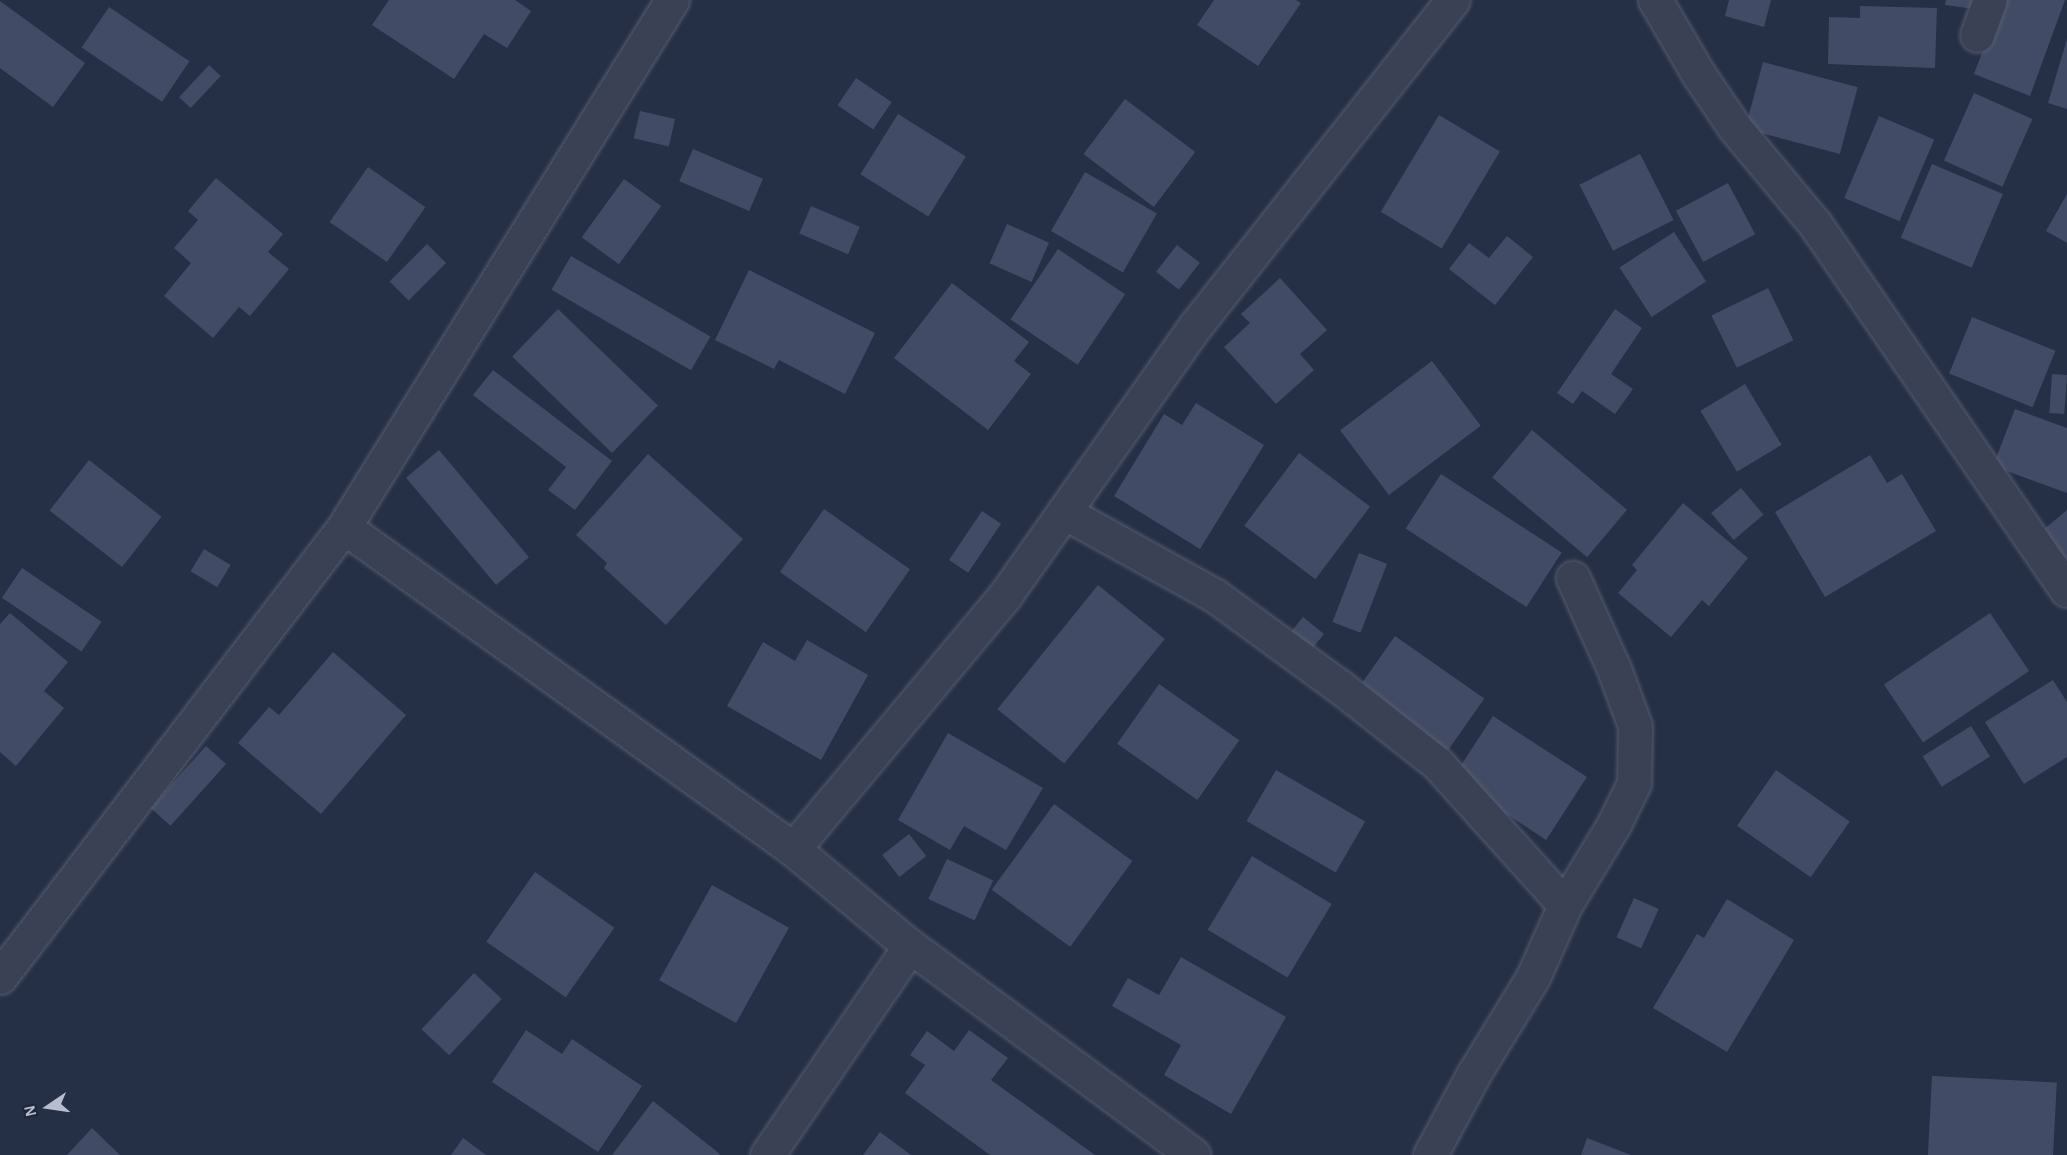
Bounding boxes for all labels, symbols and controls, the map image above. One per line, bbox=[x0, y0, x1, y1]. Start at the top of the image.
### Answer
north arrow bbox=[18, 1077, 78, 1137]
text: N bbox=[21, 1104, 40, 1118]

